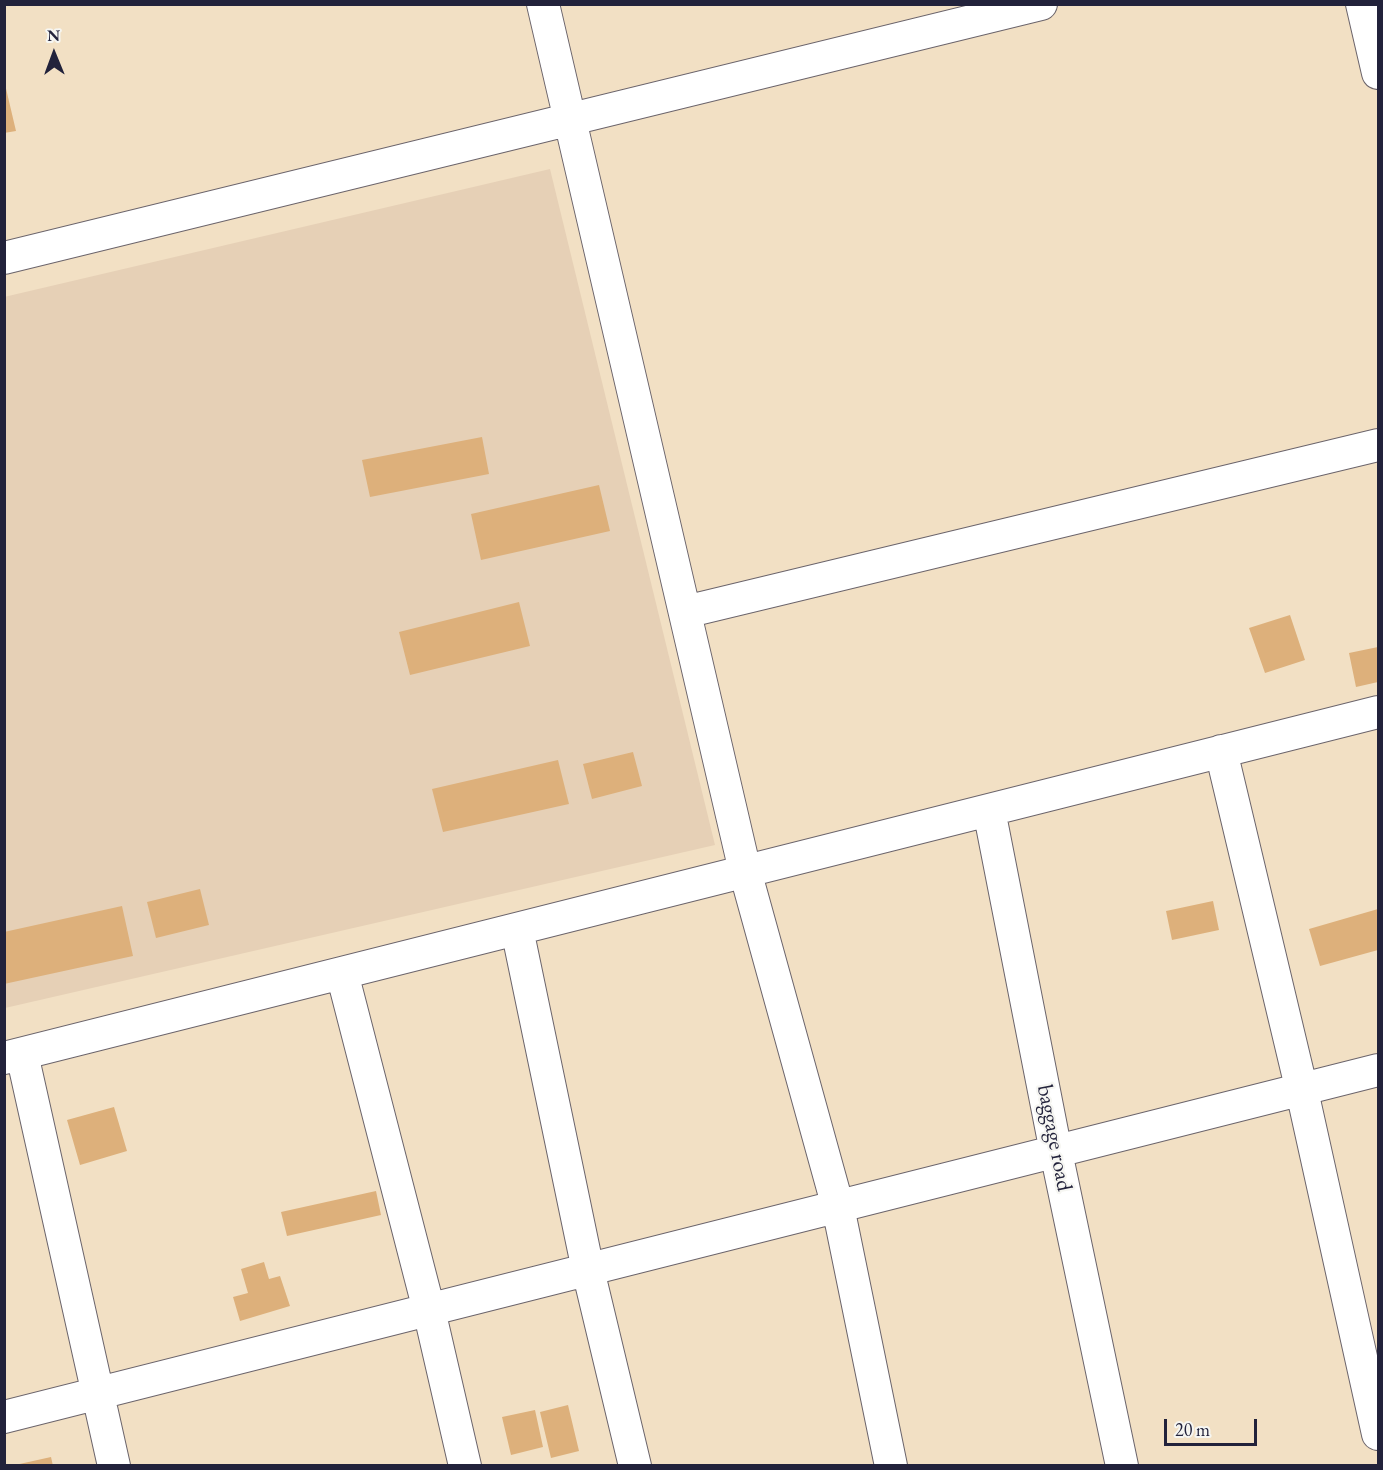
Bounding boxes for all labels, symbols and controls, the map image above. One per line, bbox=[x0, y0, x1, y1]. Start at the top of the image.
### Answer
north arrow bbox=[24, 24, 84, 84]
text: N bbox=[47, 25, 60, 46]
street label: baggage road bbox=[1031, 1083, 1077, 1193]
scale bar bbox=[1167, 1407, 1260, 1445]
text: 20 m bbox=[1175, 1418, 1210, 1441]

